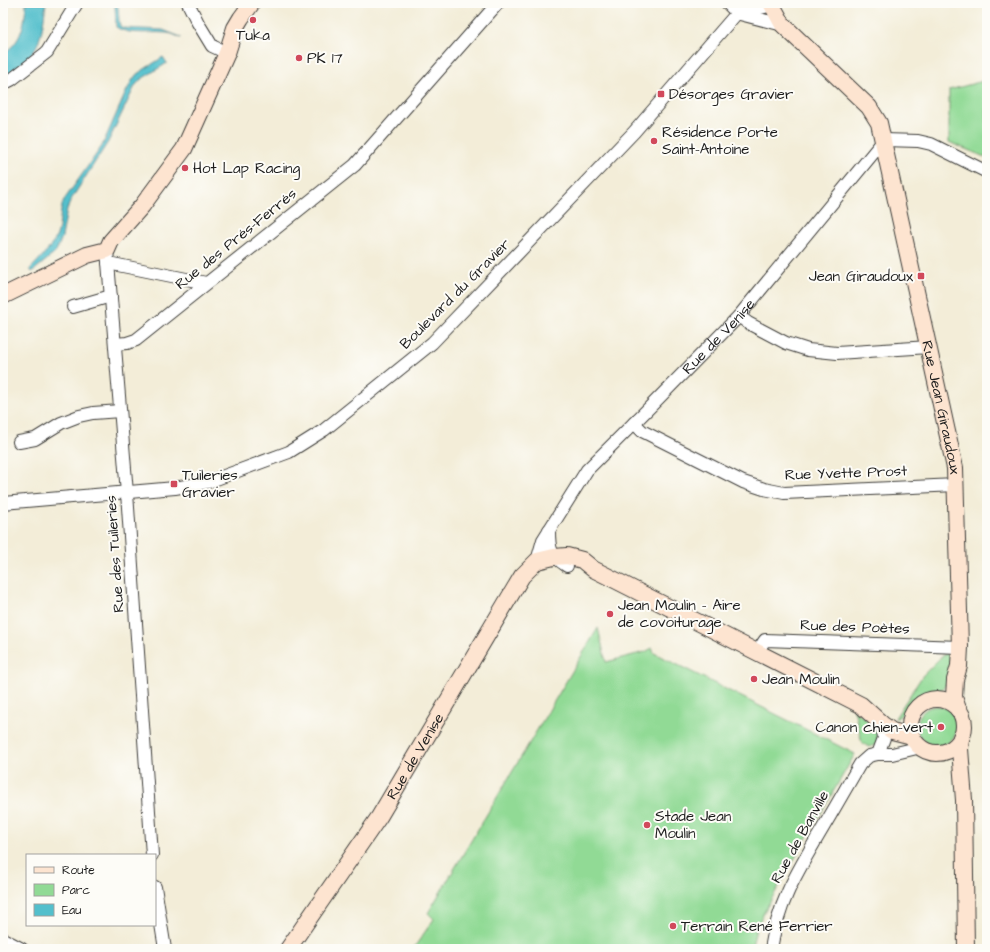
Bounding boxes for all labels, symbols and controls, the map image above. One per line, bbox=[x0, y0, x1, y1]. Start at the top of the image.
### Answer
marker: Tuka bbox=[248, 15, 258, 25]
place label: Tuka bbox=[236, 25, 270, 46]
place label: PK 17 bbox=[307, 48, 343, 69]
marker: PK 17 bbox=[294, 53, 304, 63]
place label: Désorges Gravier bbox=[669, 84, 793, 106]
marker: Désorges Gravier bbox=[656, 89, 666, 99]
place label: Résidence Porte Saint-Antoine bbox=[662, 122, 778, 160]
marker: Résidence Porte Saint-Antoine bbox=[649, 136, 659, 146]
place label: Hot Lap Racing bbox=[193, 158, 301, 180]
marker: Hot Lap Racing bbox=[180, 163, 190, 173]
street label: Rue des Prés-Ferrés bbox=[171, 183, 301, 295]
street label: Boulevard du Gravier bbox=[395, 234, 515, 354]
place label: Jean Giraudoux bbox=[809, 266, 914, 287]
marker: Jean Giraudoux bbox=[916, 271, 926, 281]
street label: Rue de Venise bbox=[677, 294, 760, 379]
street label: Rue Jean Giraudoux bbox=[917, 338, 966, 476]
street label: Rue Yvette Prost bbox=[784, 460, 908, 486]
place label: Tuileries Gravier bbox=[182, 465, 238, 503]
marker: Tuileries Gravier bbox=[169, 479, 179, 489]
street label: Rue des Tuileries bbox=[100, 494, 130, 613]
place label: Jean Moulin - Aire de covoiturage bbox=[618, 595, 741, 634]
marker: Jean Moulin - Aire de covoiturage bbox=[605, 609, 615, 619]
street label: Rue des Poètes bbox=[800, 615, 911, 639]
place label: Jean Moulin bbox=[762, 669, 840, 690]
marker: Jean Moulin bbox=[749, 674, 759, 684]
street label: Rue de Venise bbox=[381, 709, 449, 803]
place label: Canon chien-vert bbox=[816, 717, 933, 738]
marker: Canon chien-vert bbox=[936, 722, 946, 732]
street label: Rue de Banville bbox=[766, 787, 834, 887]
place label: Stade Jean Moulin bbox=[655, 806, 732, 844]
marker: Stade Jean Moulin bbox=[642, 820, 652, 830]
legend bbox=[26, 854, 156, 926]
text: Route bbox=[62, 862, 95, 879]
text: Parc bbox=[62, 882, 90, 899]
text: Eau bbox=[62, 902, 81, 919]
place label: Terrain René Ferrier bbox=[681, 916, 833, 937]
marker: Terrain René Ferrier bbox=[668, 921, 678, 931]

